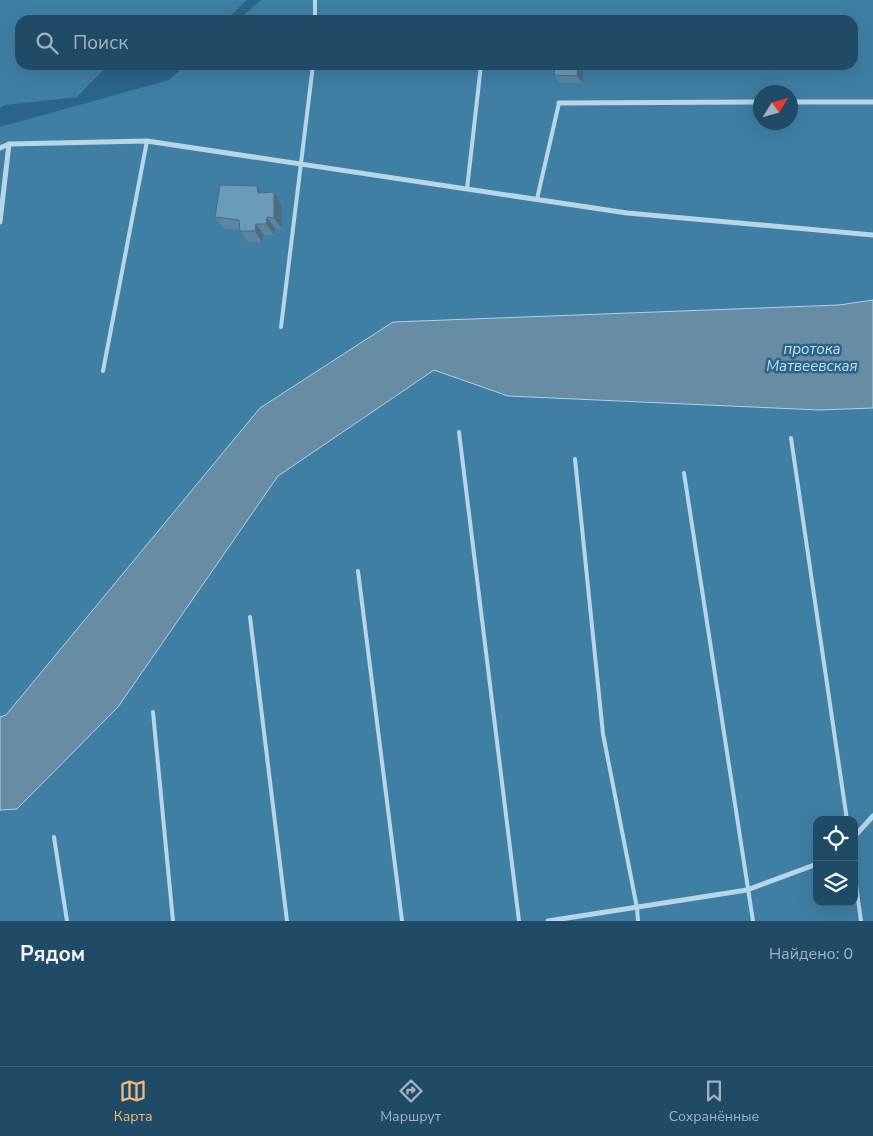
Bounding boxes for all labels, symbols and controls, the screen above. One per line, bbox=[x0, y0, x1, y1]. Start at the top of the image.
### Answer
search box bbox=[15, 15, 858, 70]
icon: search bbox=[33, 29, 61, 57]
text: Поиск bbox=[73, 30, 128, 56]
north arrow bbox=[753, 85, 798, 130]
water label: протока Матвеевская bbox=[766, 339, 858, 376]
map controls bbox=[813, 816, 858, 906]
button: locate bbox=[813, 816, 858, 861]
button: layers bbox=[813, 861, 858, 906]
text: Рядом bbox=[20, 940, 85, 968]
text: Найдено: 0 bbox=[769, 943, 853, 965]
tab: Карта bbox=[114, 1077, 152, 1126]
tab: Маршрут bbox=[380, 1077, 441, 1126]
tab: Сохранённые bbox=[669, 1077, 759, 1126]

